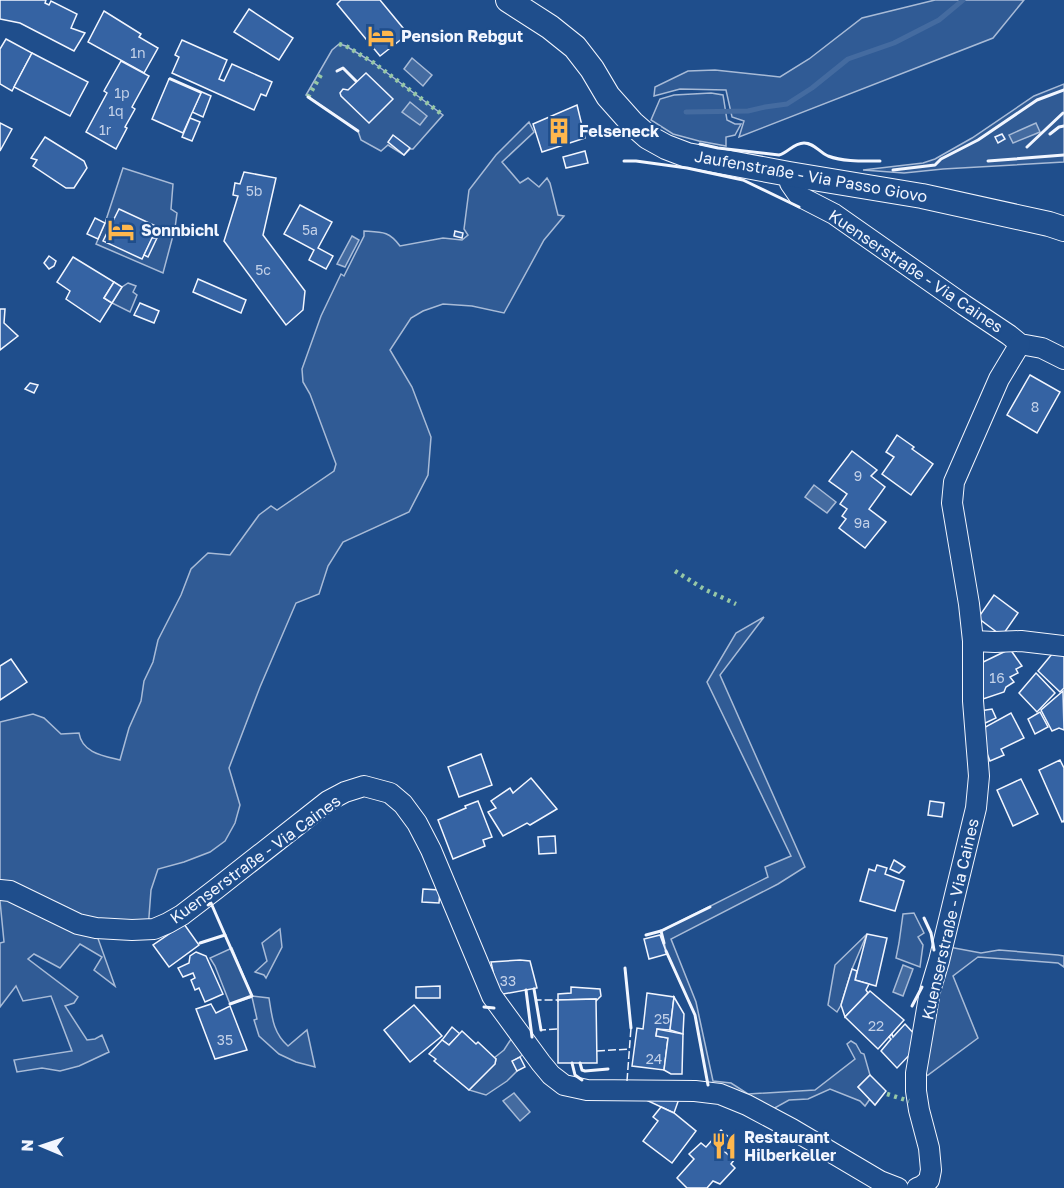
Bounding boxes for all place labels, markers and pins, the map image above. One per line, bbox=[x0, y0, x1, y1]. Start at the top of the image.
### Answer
hotel icon: Pension Rebgut bbox=[366, 21, 396, 51]
place label: Pension Rebgut bbox=[401, 26, 523, 46]
building icon: Felseneck bbox=[544, 116, 574, 146]
place label: Felseneck bbox=[579, 121, 660, 141]
hotel icon: Sonnbichl bbox=[106, 215, 136, 245]
place label: Sonnbichl bbox=[141, 220, 220, 240]
place label: Restaurant Hilberkeller bbox=[744, 1127, 836, 1165]
restaurant icon: Restaurant Hilberkeller bbox=[709, 1131, 739, 1161]

